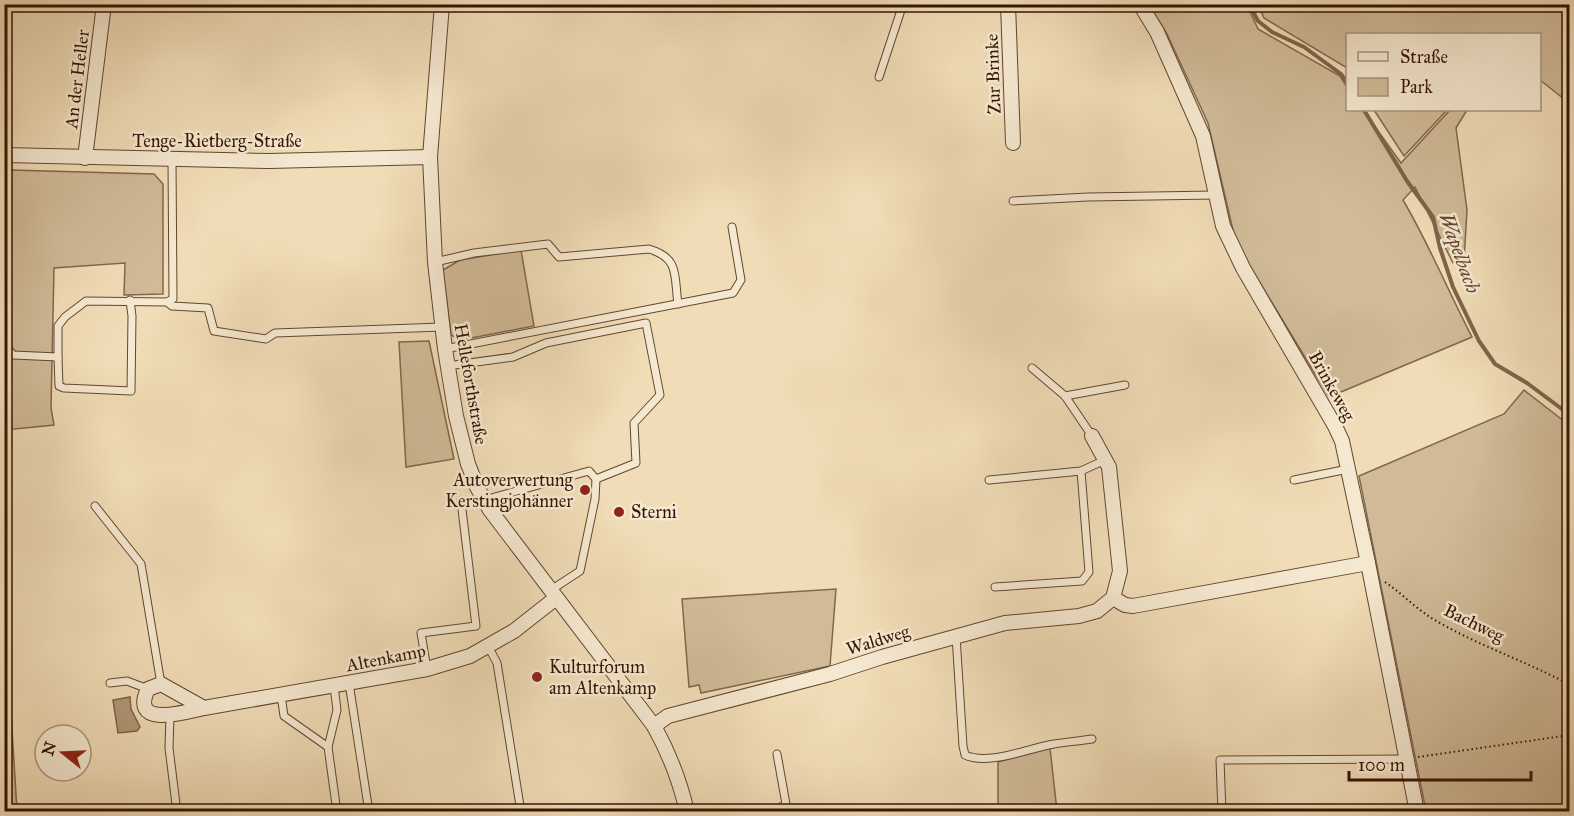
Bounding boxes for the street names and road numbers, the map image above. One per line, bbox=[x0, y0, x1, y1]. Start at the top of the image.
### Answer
street label: An der Heller bbox=[60, 28, 94, 131]
street label: Zur Brinke bbox=[981, 33, 1005, 115]
street label: Tenge-Rietberg-Straße bbox=[132, 130, 302, 153]
street label: Helleforthstraße bbox=[450, 322, 492, 446]
street label: Brinkeweg bbox=[1303, 347, 1360, 426]
street label: Bachweg bbox=[1440, 599, 1508, 648]
street label: Waldweg bbox=[844, 620, 913, 661]
street label: Altenkamp bbox=[343, 640, 428, 677]

